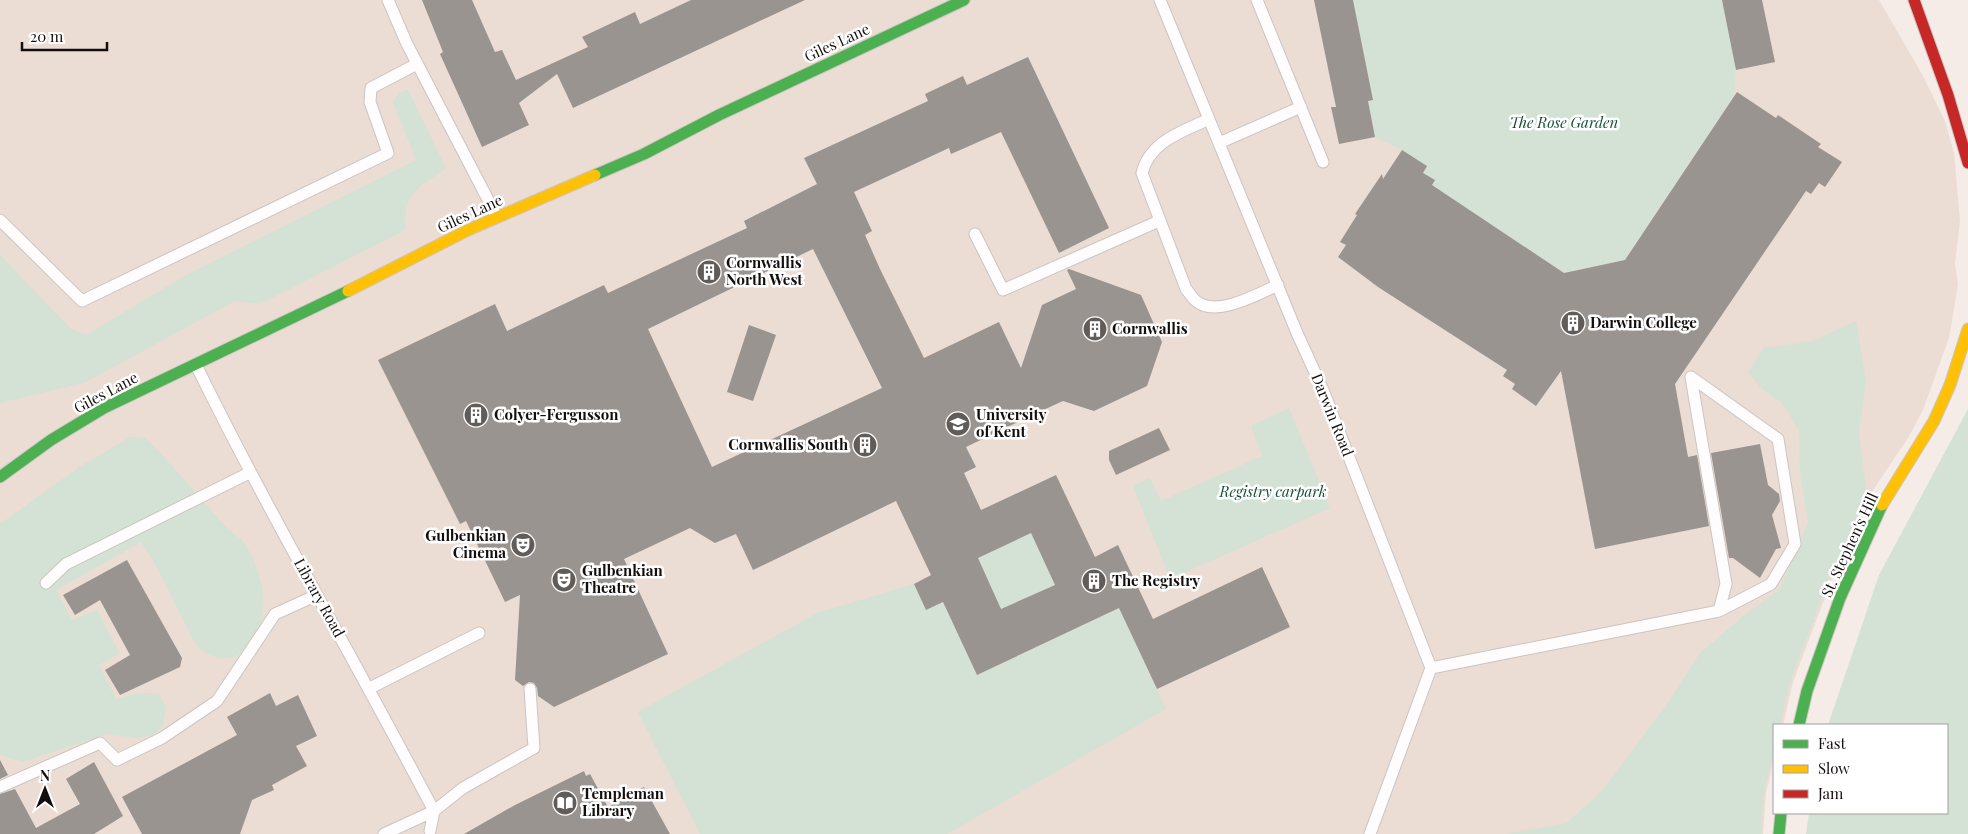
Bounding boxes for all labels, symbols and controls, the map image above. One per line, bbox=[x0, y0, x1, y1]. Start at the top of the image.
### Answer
street label: Giles Lane bbox=[801, 18, 873, 66]
scale bar bbox=[22, 20, 108, 52]
text: 20 m bbox=[30, 26, 64, 46]
park label: The Rose Garden bbox=[1510, 112, 1618, 132]
street label: Giles Lane bbox=[434, 189, 506, 237]
place label: Cornwallis North West bbox=[726, 252, 803, 289]
building icon: Cornwallis North West bbox=[696, 259, 722, 285]
building icon: Darwin College bbox=[1560, 310, 1586, 336]
place label: Darwin College bbox=[1590, 312, 1697, 332]
building icon: Cornwallis bbox=[1082, 316, 1108, 342]
place label: Cornwallis bbox=[1112, 318, 1188, 338]
street label: Giles Lane bbox=[70, 367, 141, 417]
street label: Darwin Road bbox=[1307, 370, 1359, 459]
building icon: Colyer-Fergusson bbox=[463, 402, 489, 428]
place label: Colyer-Fergusson bbox=[494, 404, 619, 424]
place label: University of Kent bbox=[976, 404, 1047, 441]
school or university icon: University of Kent bbox=[945, 411, 971, 437]
building icon: Cornwallis South bbox=[852, 432, 878, 458]
place label: Cornwallis South bbox=[728, 434, 848, 454]
park label: Registry carpark bbox=[1219, 481, 1327, 501]
street label: St. Stephen's Hill bbox=[1816, 489, 1882, 600]
place label: Gulbenkian Cinema bbox=[425, 525, 507, 562]
theatre icon: Gulbenkian Cinema bbox=[510, 532, 536, 558]
street label: Library Road bbox=[290, 554, 350, 641]
place label: Gulbenkian Theatre bbox=[582, 560, 664, 597]
theatre icon: Gulbenkian Theatre bbox=[551, 567, 577, 593]
building icon: The Registry bbox=[1081, 568, 1107, 594]
place label: The Registry bbox=[1112, 570, 1200, 590]
legend bbox=[1773, 724, 1948, 814]
text: Fast bbox=[1818, 733, 1847, 753]
text: Slow bbox=[1818, 758, 1850, 778]
north arrow bbox=[20, 764, 70, 814]
text: N bbox=[40, 766, 50, 785]
place label: Templeman Library bbox=[582, 783, 665, 820]
text: Jam bbox=[1817, 783, 1844, 803]
library icon: Templeman Library bbox=[552, 790, 578, 816]

